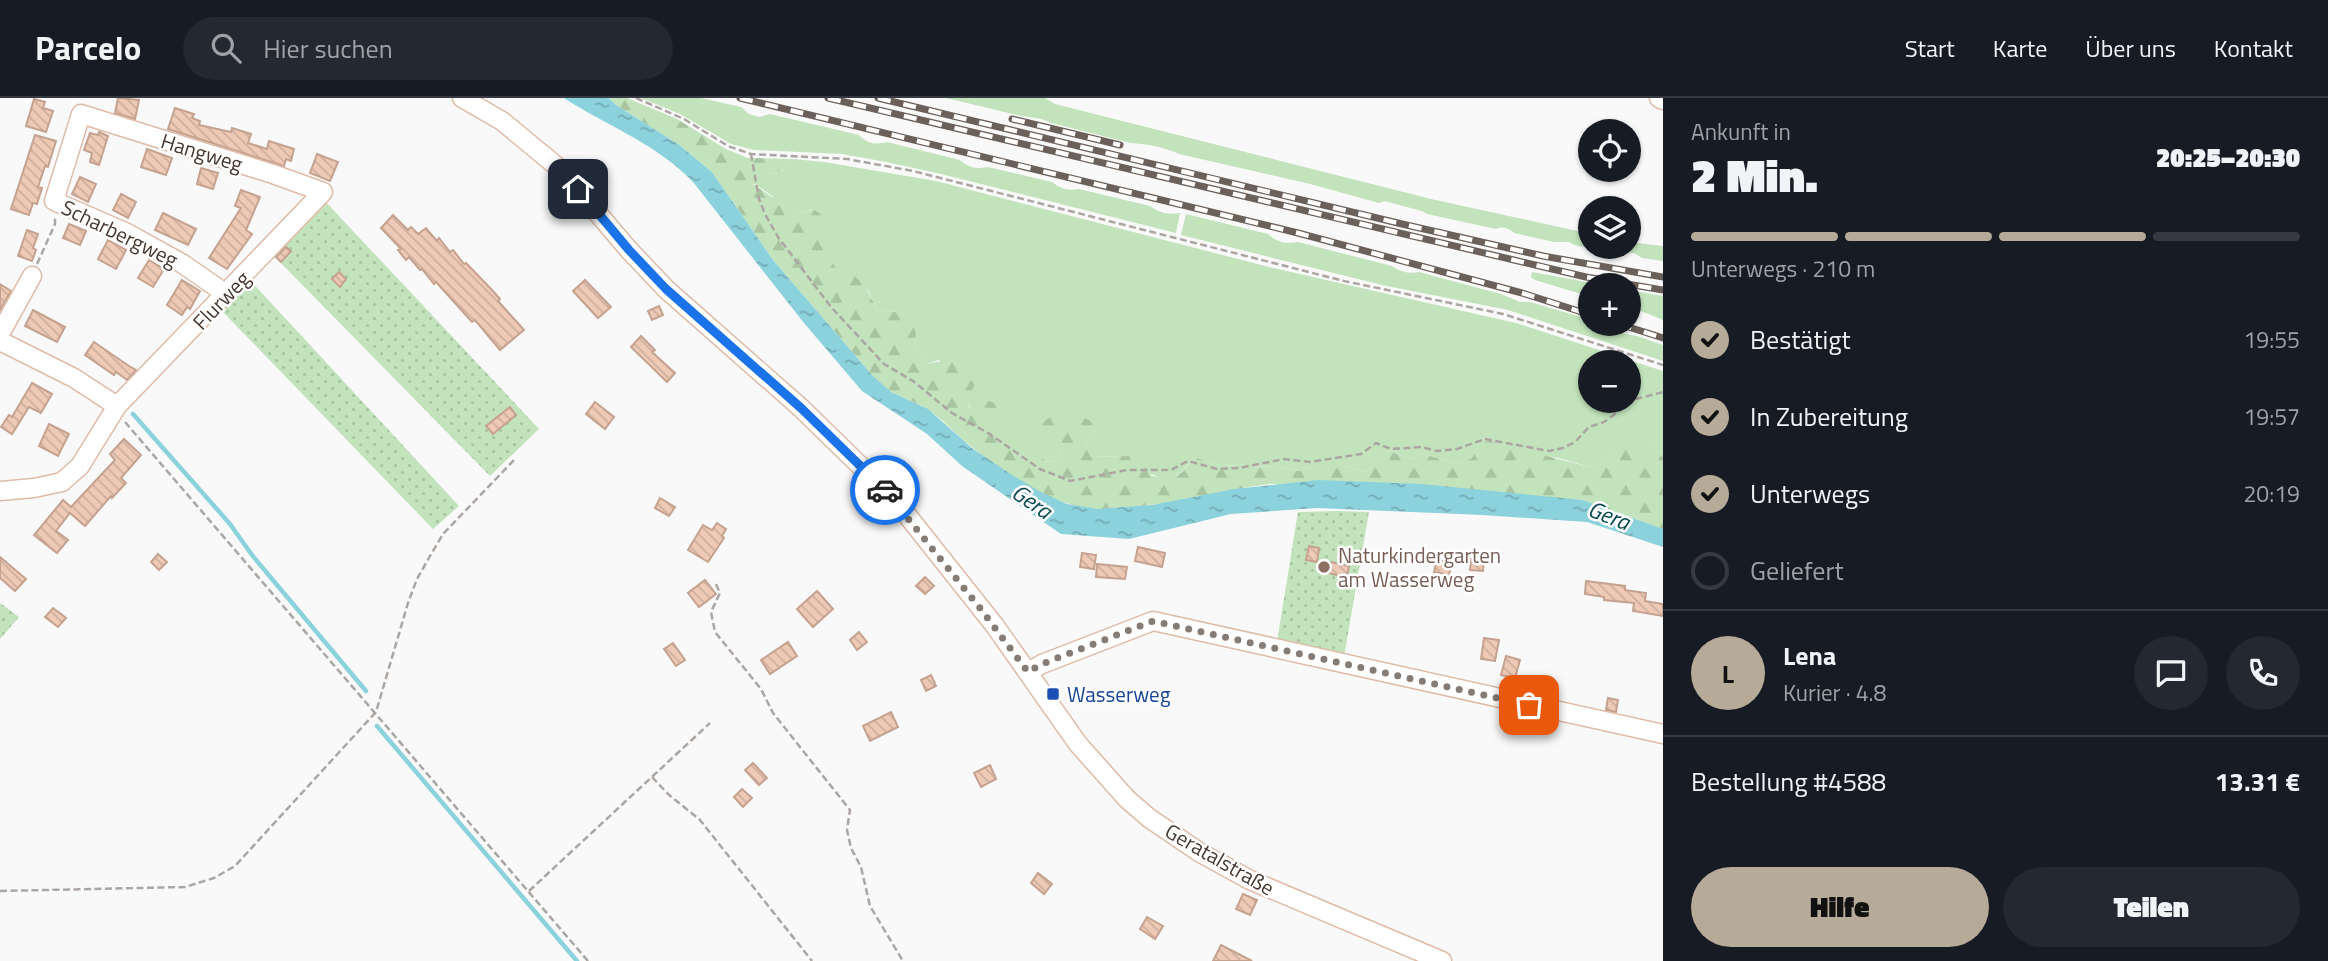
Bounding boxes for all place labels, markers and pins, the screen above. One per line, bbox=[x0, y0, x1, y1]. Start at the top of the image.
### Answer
pin bbox=[548, 159, 608, 219]
place label: Naturkindergarten am Wasserweg bbox=[1338, 539, 1501, 595]
marker: Naturkindergarten am Wasserweg bbox=[1316, 559, 1332, 575]
pin bbox=[1499, 675, 1559, 735]
place label: Wasserweg bbox=[1067, 678, 1171, 710]
marker: Wasserweg bbox=[1045, 686, 1061, 702]

